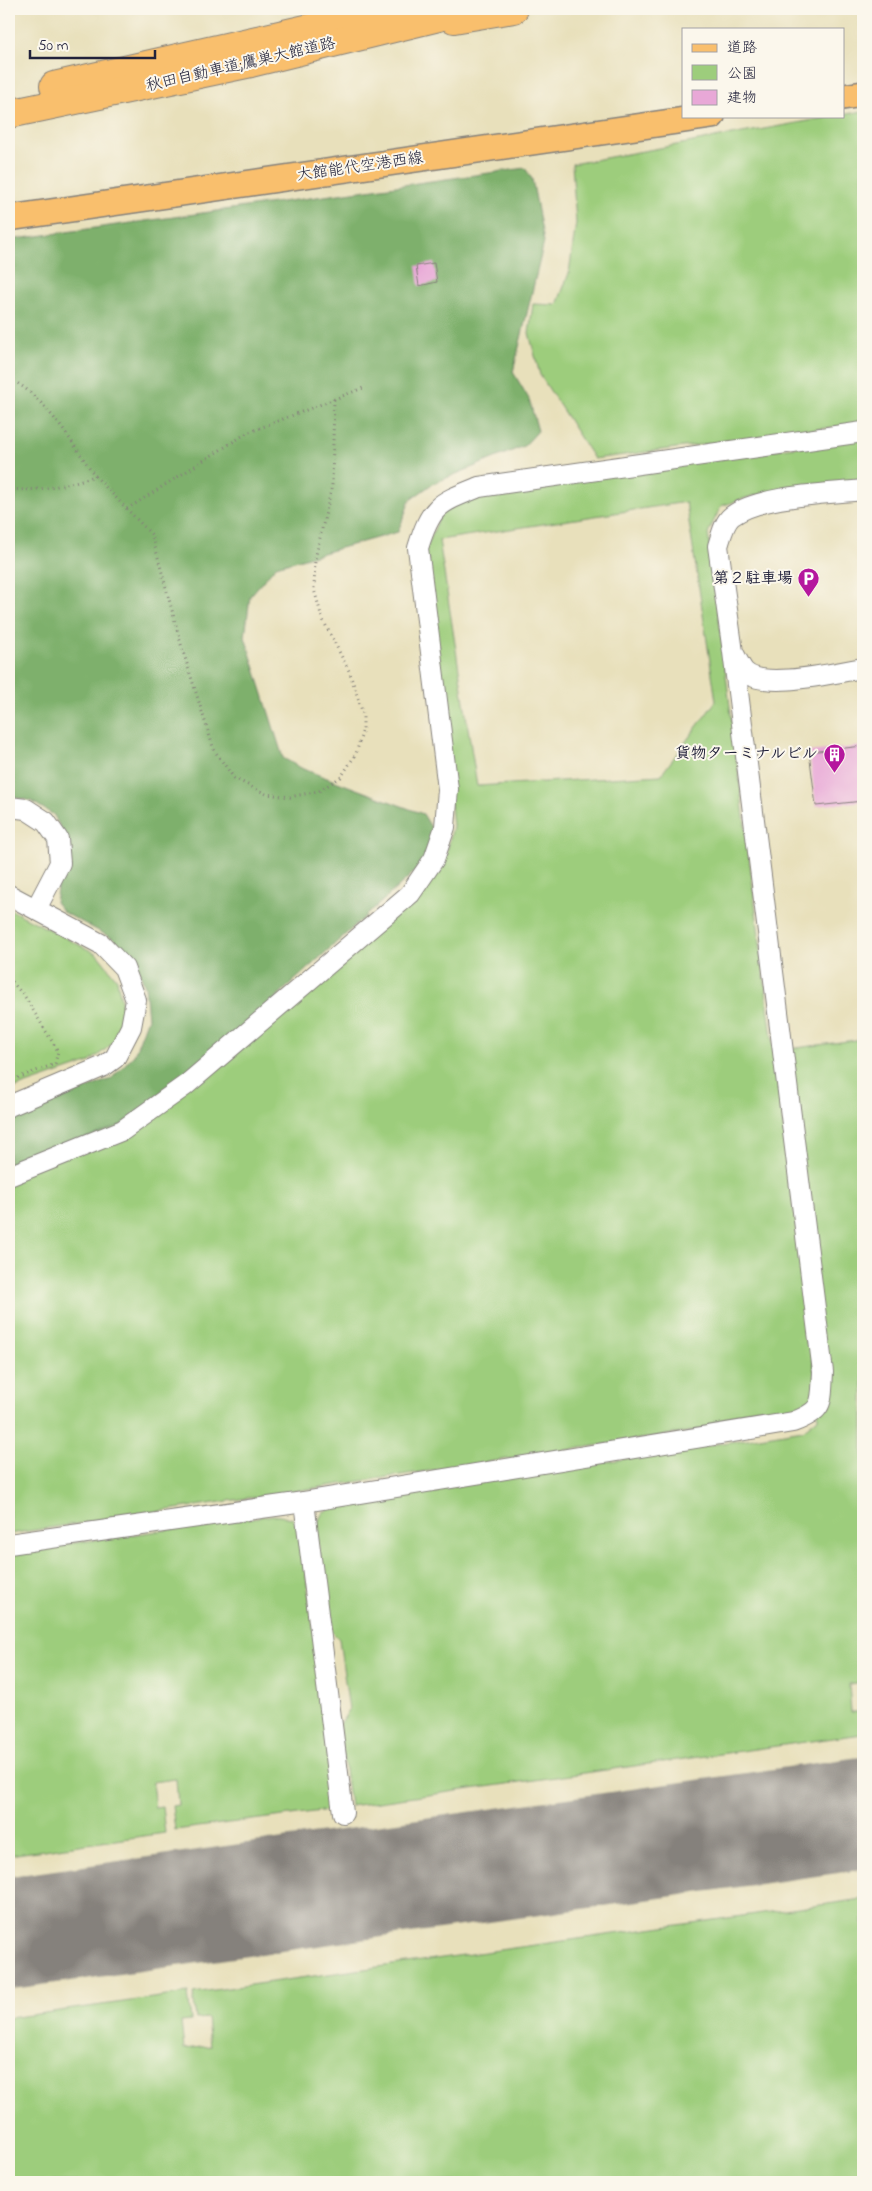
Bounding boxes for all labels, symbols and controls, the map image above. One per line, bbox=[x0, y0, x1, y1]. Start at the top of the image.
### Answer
scale bar bbox=[30, 28, 155, 60]
legend bbox=[682, 28, 844, 118]
street label: 秋田自動車道;鷹巣大館道路 bbox=[144, 31, 338, 99]
text: 50 m bbox=[38, 35, 69, 57]
text: 道路 bbox=[727, 37, 757, 59]
text: 公園 bbox=[727, 63, 757, 85]
text: 建物 bbox=[727, 87, 757, 109]
street label: 大館能代空港西線 bbox=[295, 146, 425, 188]
place label: 第２駐車場 bbox=[713, 567, 793, 591]
parking icon: 第２駐車場 bbox=[797, 567, 821, 598]
place label: 貨物ターミナルビル bbox=[675, 742, 818, 766]
building icon: 貨物ターミナルビル bbox=[822, 742, 846, 773]

